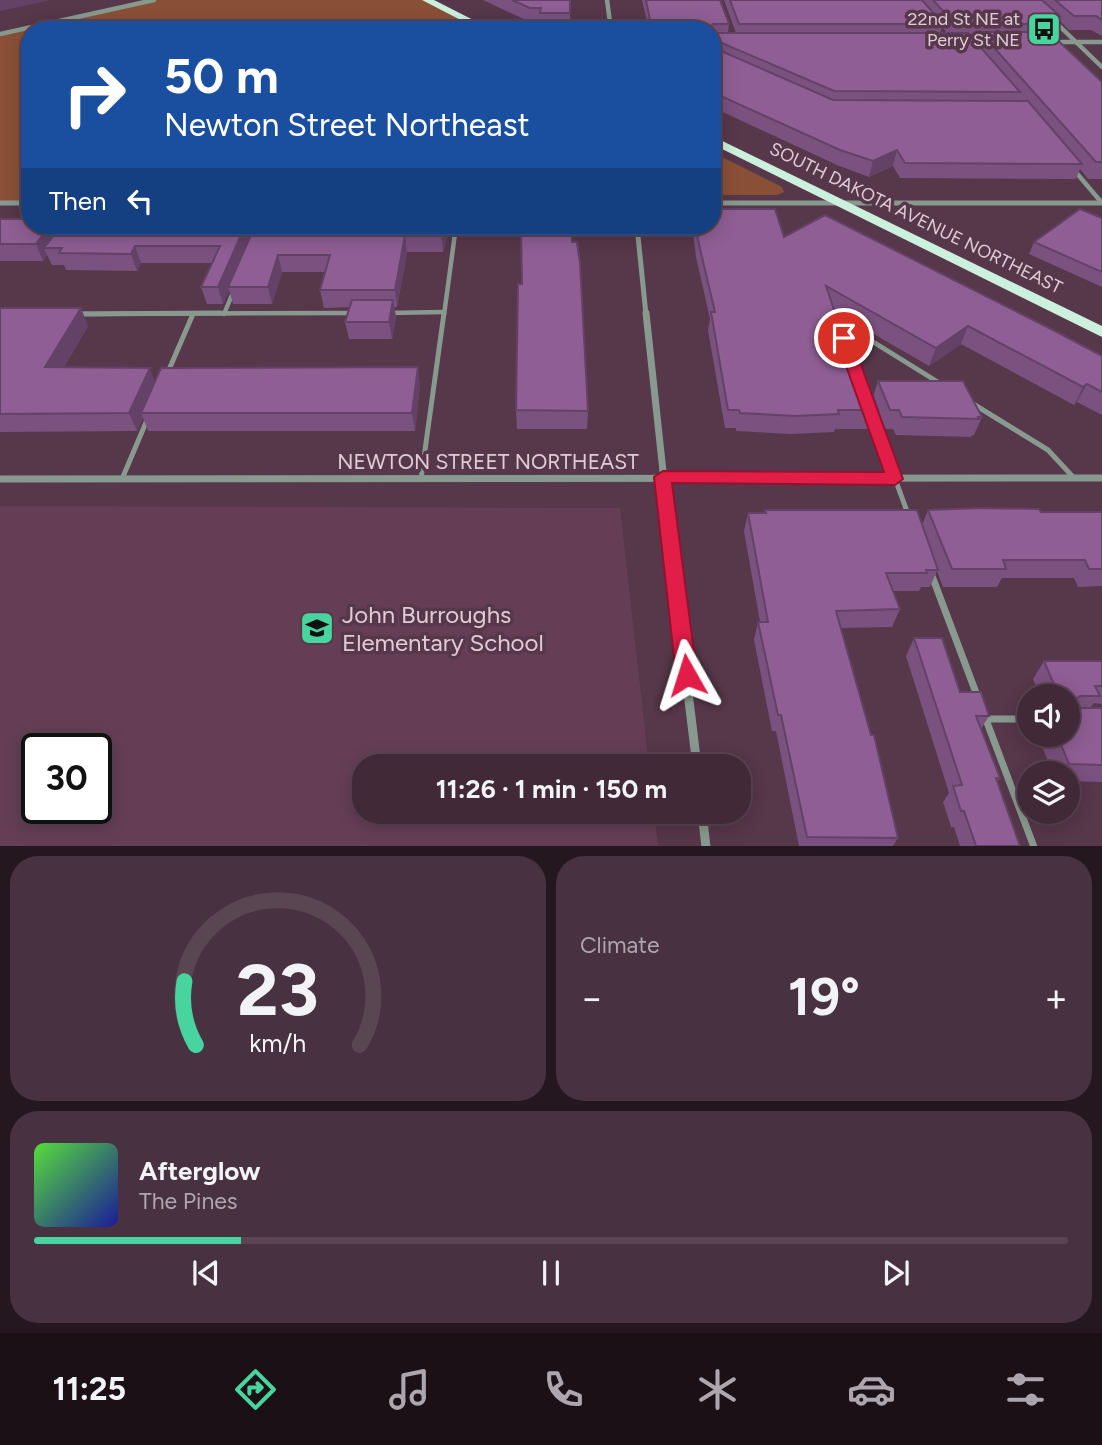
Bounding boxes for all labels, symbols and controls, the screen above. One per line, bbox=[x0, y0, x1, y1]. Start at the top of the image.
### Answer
place label: 22nd St NE at Perry St NE bbox=[908, 8, 1020, 51]
bus stop icon: 22nd St NE at Perry St NE bbox=[1025, 10, 1063, 48]
text: 50 m bbox=[164, 46, 279, 105]
icon: right bbox=[49, 49, 140, 140]
text: Newton Street Northeast bbox=[164, 106, 530, 144]
street label: SOUTH DAKOTA AVENUE NORTHEAST bbox=[766, 137, 1066, 299]
icon: left bbox=[121, 182, 159, 220]
text: Then bbox=[49, 185, 107, 217]
pin bbox=[814, 308, 874, 368]
icon: arrive bbox=[825, 319, 863, 357]
street label: NEWTON STREET NORTHEAST bbox=[337, 449, 639, 474]
place label: John Burroughs Elementary School bbox=[342, 600, 544, 657]
school or university icon: John Burroughs Elementary School bbox=[298, 609, 336, 647]
position arrow bbox=[650, 638, 724, 712]
map controls bbox=[1017, 684, 1080, 824]
button: sound bbox=[1017, 684, 1080, 747]
speed limit sign: 30 bbox=[21, 733, 112, 824]
button: layers bbox=[1017, 761, 1080, 824]
text: 11:26 · 1 min · 150 m bbox=[436, 773, 667, 805]
text: Climate bbox=[580, 931, 659, 959]
text: 23 bbox=[237, 946, 319, 1033]
text: 19° bbox=[788, 966, 860, 1028]
text: − bbox=[580, 975, 604, 1021]
text: + bbox=[1044, 975, 1068, 1021]
text: km/h bbox=[249, 1027, 307, 1057]
text: Afterglow bbox=[139, 1155, 261, 1187]
text: The Pines bbox=[139, 1187, 238, 1215]
icon: previous bbox=[187, 1254, 225, 1292]
icon: pause bbox=[532, 1254, 570, 1292]
icon: next bbox=[877, 1254, 915, 1292]
icon: directions bbox=[231, 1365, 280, 1414]
icon: music bbox=[385, 1365, 434, 1414]
icon: phone bbox=[539, 1365, 588, 1414]
icon: climate bbox=[693, 1365, 742, 1414]
icon: car bbox=[847, 1365, 896, 1414]
icon: filters bbox=[1001, 1365, 1050, 1414]
text: 11:25 bbox=[52, 1370, 126, 1408]

